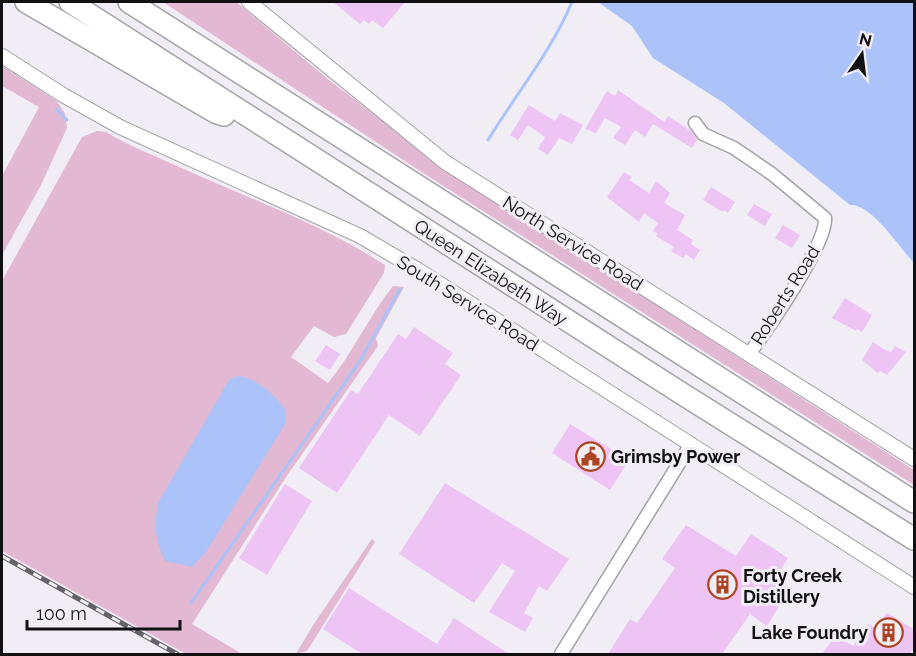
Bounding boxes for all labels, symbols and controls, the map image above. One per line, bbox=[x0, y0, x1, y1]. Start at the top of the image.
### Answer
north arrow bbox=[832, 24, 892, 84]
text: N bbox=[857, 29, 874, 51]
street label: North Service Road bbox=[499, 191, 647, 295]
street label: Queen Elizabeth Way bbox=[411, 215, 572, 329]
street label: Roberts Road bbox=[746, 242, 824, 348]
street label: South Service Road bbox=[393, 251, 543, 355]
public building icon: Grimsby Power bbox=[574, 440, 606, 472]
place label: Grimsby Power bbox=[611, 446, 740, 467]
place label: Forty Creek Distillery bbox=[743, 565, 843, 607]
building icon: Forty Creek Distillery bbox=[706, 569, 738, 601]
scale bar bbox=[27, 593, 180, 631]
text: 100 m bbox=[36, 603, 87, 624]
building icon: Lake Foundry bbox=[873, 616, 905, 648]
place label: Lake Foundry bbox=[751, 622, 868, 643]

